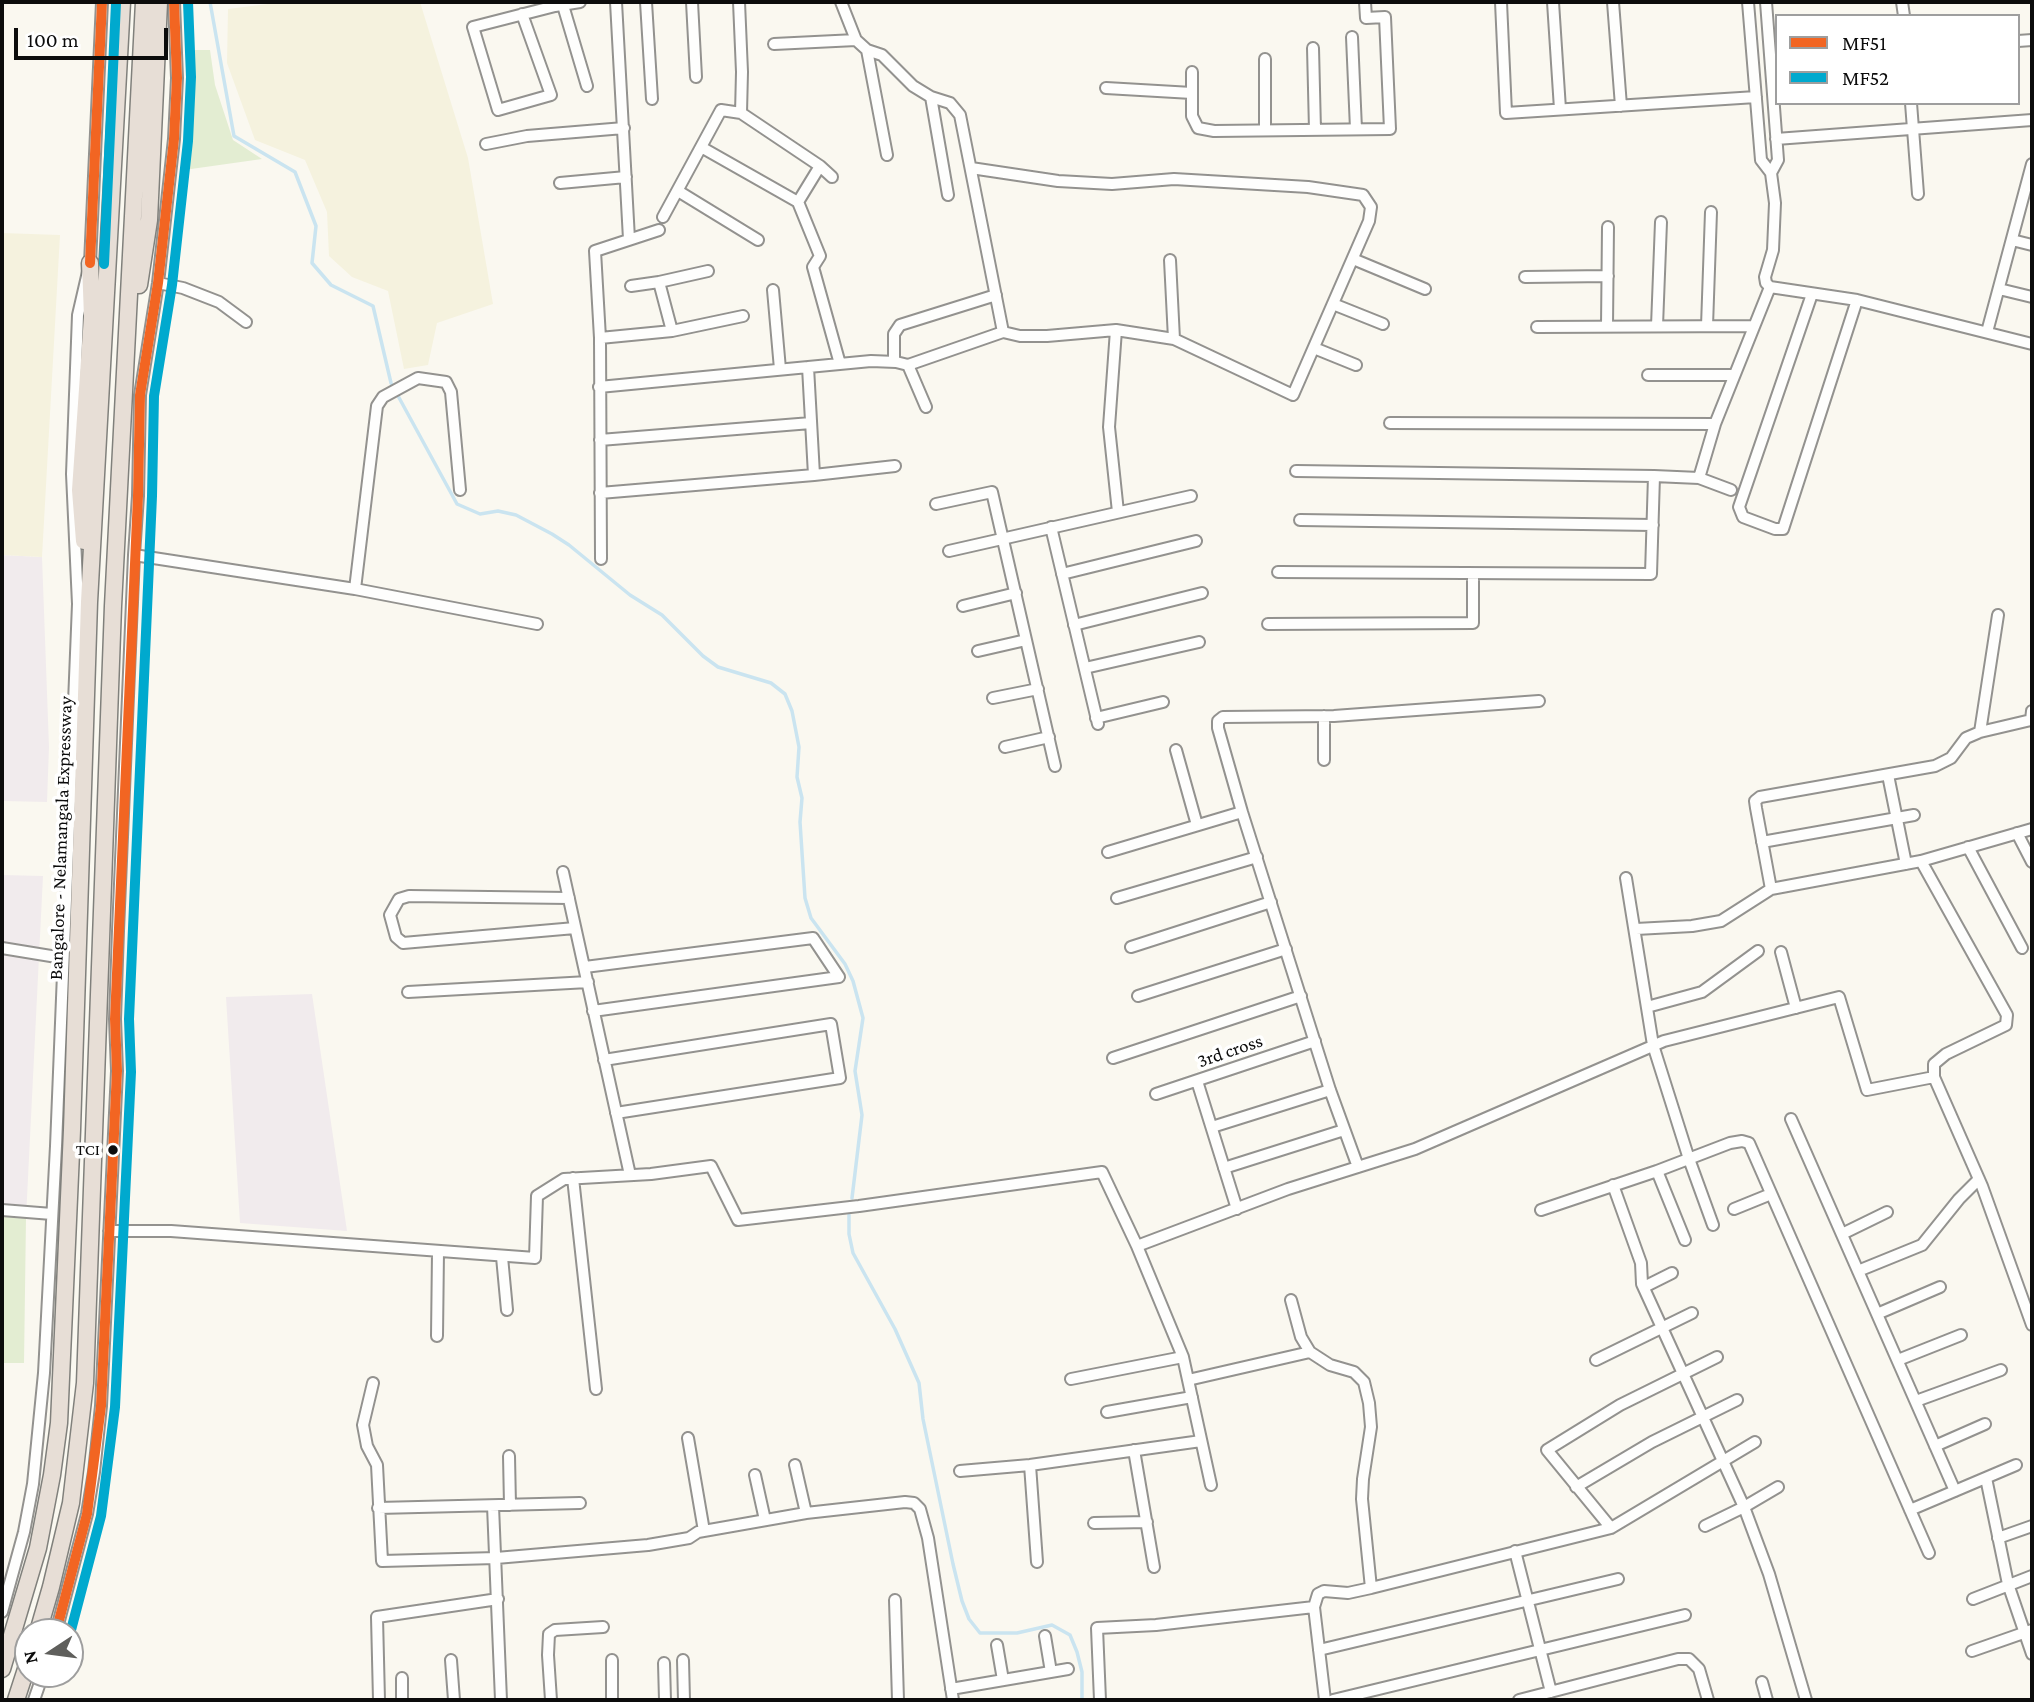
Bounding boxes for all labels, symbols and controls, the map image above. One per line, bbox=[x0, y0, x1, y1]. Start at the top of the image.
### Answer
scale bar bbox=[18, 14, 172, 58]
legend bbox=[1775, 14, 2020, 105]
text: 100 m bbox=[27, 28, 79, 52]
text: MF51 bbox=[1842, 31, 1886, 55]
text: MF52 bbox=[1842, 66, 1889, 90]
street label: Bangalore - Nelamangala Expressway bbox=[45, 696, 77, 980]
street label: 3rd cross bbox=[1194, 1029, 1266, 1073]
place label: TCI bbox=[76, 1140, 100, 1160]
marker: TCI bbox=[106, 1143, 120, 1157]
north arrow bbox=[14, 1618, 84, 1688]
text: N bbox=[18, 1649, 42, 1666]

